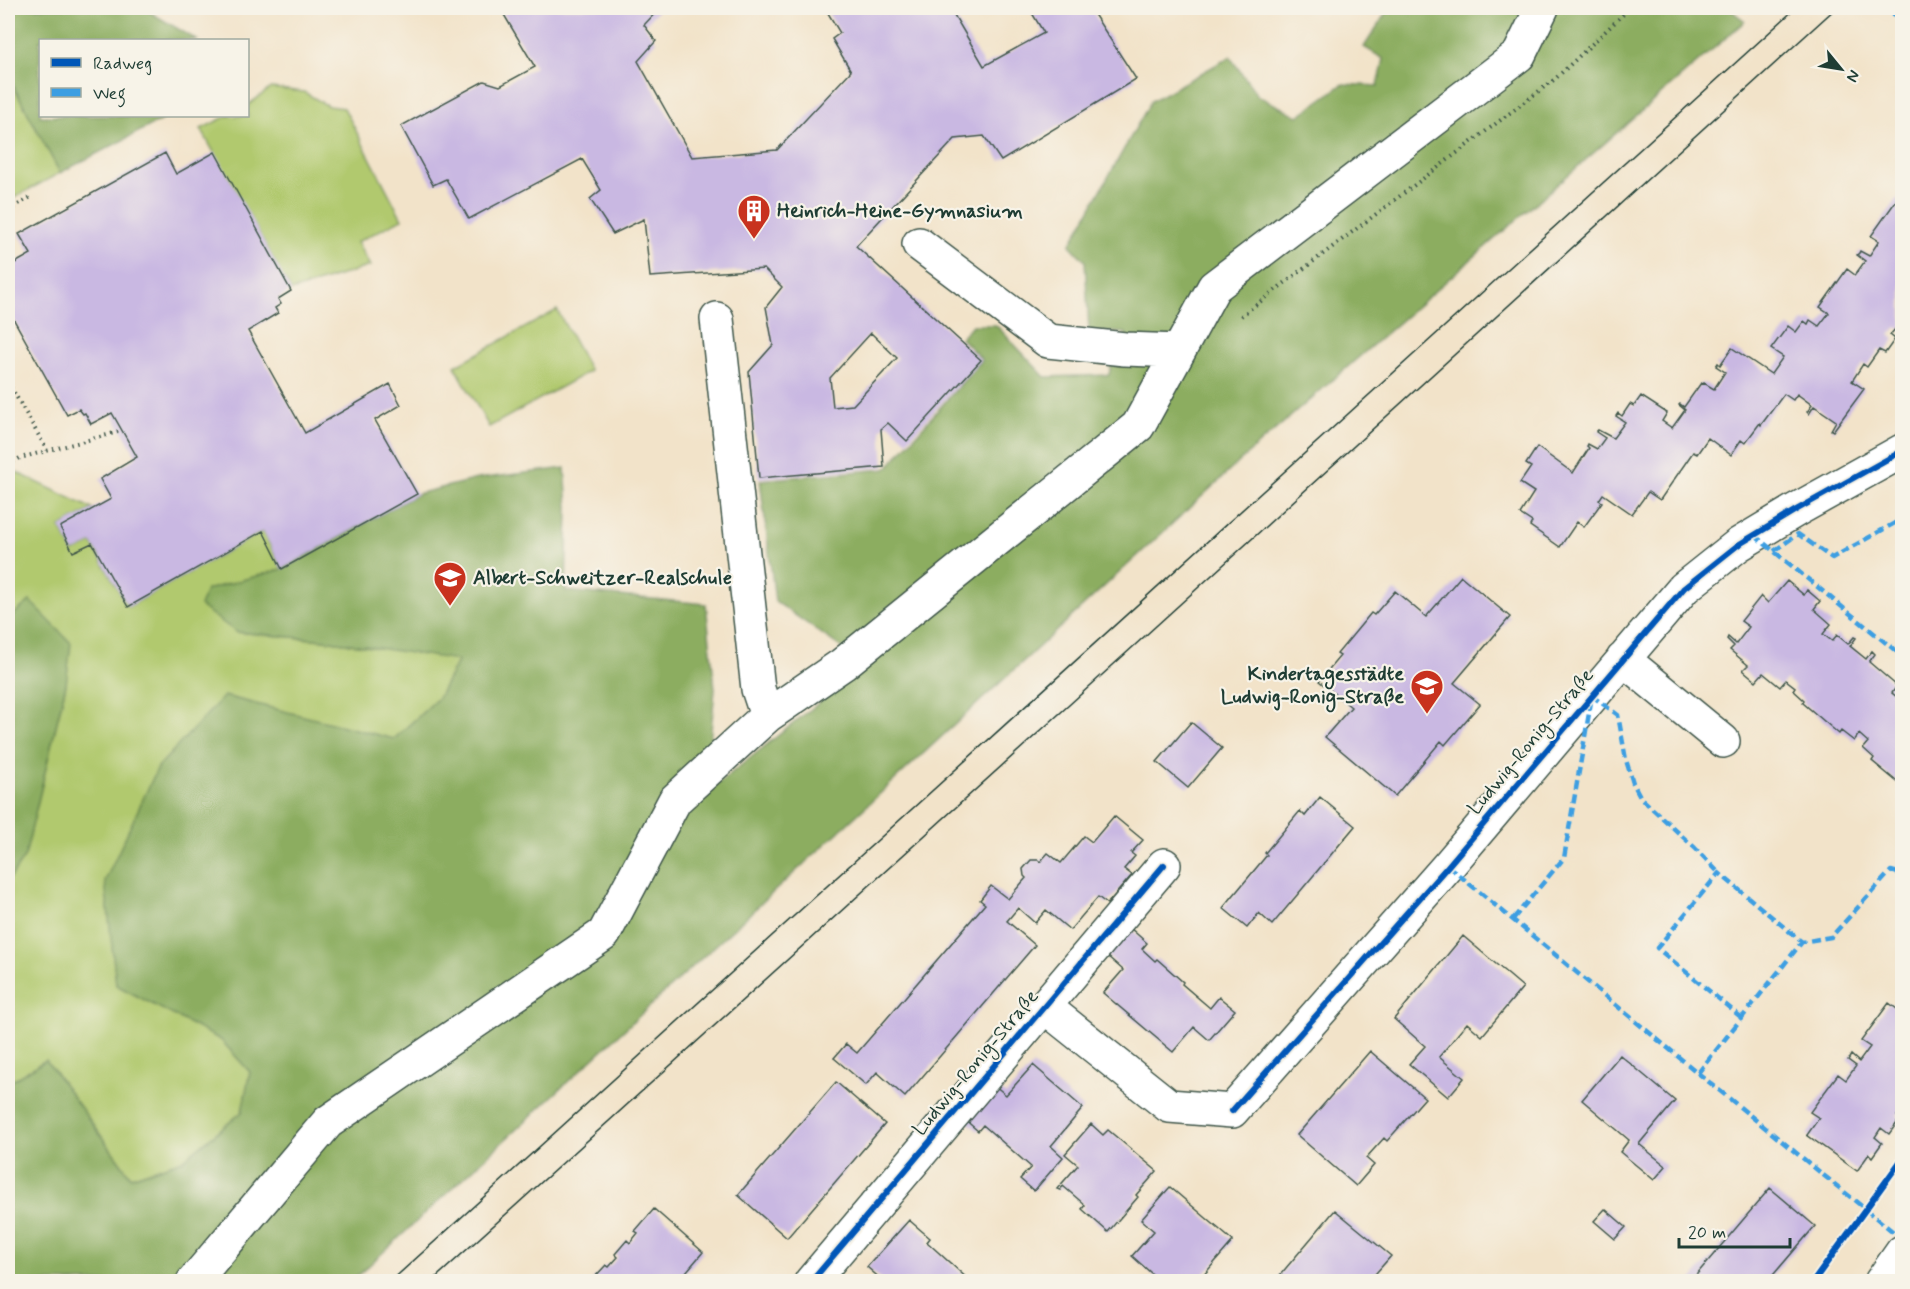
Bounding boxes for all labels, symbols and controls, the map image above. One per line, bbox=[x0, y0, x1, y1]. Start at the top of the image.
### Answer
legend bbox=[39, 39, 249, 117]
north arrow bbox=[1811, 39, 1871, 99]
text: Radweg bbox=[93, 52, 152, 76]
text: N bbox=[1841, 66, 1864, 86]
text: Weg bbox=[93, 82, 126, 108]
building icon: Heinrich-Heine-Gymnasium bbox=[736, 193, 772, 240]
place label: Heinrich-Heine-Gymnasium bbox=[777, 198, 1023, 225]
school or university icon: Albert-Schweitzer-Realschule bbox=[432, 560, 468, 607]
place label: Albert-Schweitzer-Realschule bbox=[473, 565, 732, 592]
place label: Kindertagesstädte Ludwig-Ronig-Straße bbox=[1221, 661, 1404, 713]
street label: Ludwig-Ronig-Straße bbox=[1462, 663, 1601, 822]
school or university icon: Kindertagesstädte Ludwig-Ronig-Straße bbox=[1409, 668, 1445, 715]
street label: Ludwig-Ronig-Straße bbox=[907, 984, 1046, 1143]
scale bar bbox=[1679, 1211, 1790, 1249]
text: 20 m bbox=[1688, 1221, 1726, 1245]

